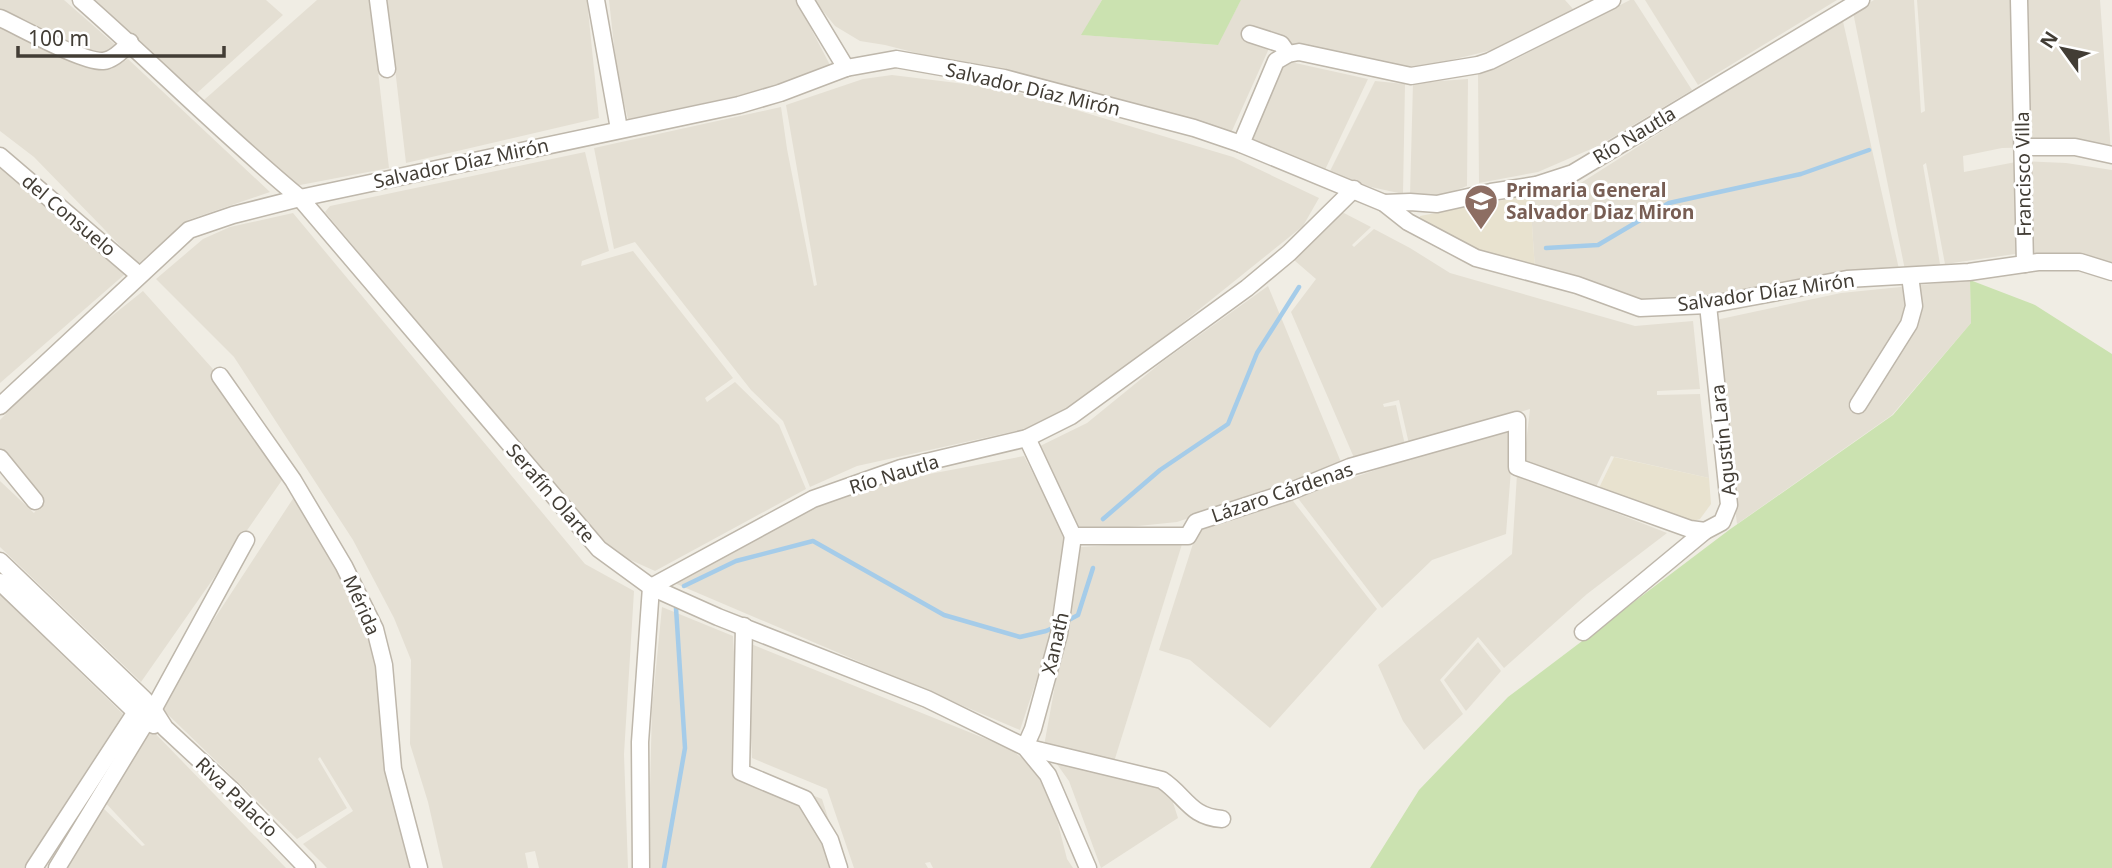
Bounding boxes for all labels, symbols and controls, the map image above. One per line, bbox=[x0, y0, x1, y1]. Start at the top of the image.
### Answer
scale bar bbox=[18, 14, 224, 58]
north arrow bbox=[2028, 14, 2098, 84]
text: 100 m bbox=[28, 24, 89, 52]
text: N bbox=[2034, 26, 2064, 53]
street label: Salvador Díaz Mirón bbox=[943, 56, 1123, 122]
street label: Río Nautla bbox=[1588, 100, 1680, 170]
street label: Francisco Villa bbox=[2009, 111, 2037, 237]
street label: Salvador Díaz Mirón bbox=[371, 132, 551, 194]
street label: del Consuelo bbox=[16, 168, 122, 262]
place label: Primaria General Salvador Diaz Miron bbox=[1506, 177, 1694, 225]
school or university icon: Primaria General Salvador Diaz Miron bbox=[1462, 182, 1500, 231]
street label: Salvador Díaz Mirón bbox=[1676, 267, 1856, 317]
street label: Agustín Lara bbox=[1704, 383, 1742, 497]
street label: Serafín Olarte bbox=[501, 438, 601, 548]
street label: Río Nautla bbox=[846, 448, 942, 500]
street label: Lázaro Cárdenas bbox=[1208, 456, 1356, 528]
street label: Mérida bbox=[337, 571, 387, 639]
street label: Xanath bbox=[1035, 609, 1075, 677]
street label: Riva Palacio bbox=[190, 751, 284, 843]

